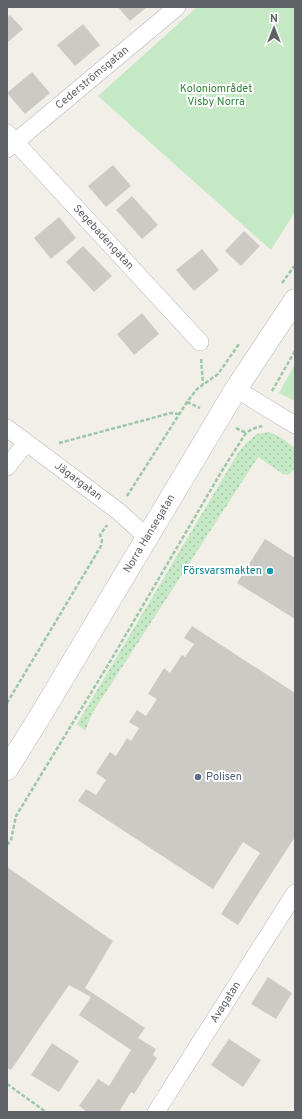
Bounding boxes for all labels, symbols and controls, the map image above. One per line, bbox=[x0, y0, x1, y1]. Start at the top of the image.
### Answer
north arrow bbox=[254, 8, 294, 48]
text: N bbox=[270, 12, 278, 26]
street label: Cederströmsgatan bbox=[53, 43, 132, 113]
park label: Koloniområdet Visby Norra bbox=[180, 82, 252, 109]
street label: Segebadengatan bbox=[70, 202, 137, 273]
street label: Jägargatan bbox=[52, 459, 105, 504]
street label: Norra Hansegatan bbox=[120, 492, 178, 576]
place label: Försvarsmakten bbox=[183, 564, 262, 578]
marker: Försvarsmakten bbox=[265, 566, 275, 576]
place label: Polisen bbox=[206, 770, 242, 784]
marker: Polisen bbox=[193, 772, 203, 782]
street label: Avagatan bbox=[207, 979, 244, 1026]

